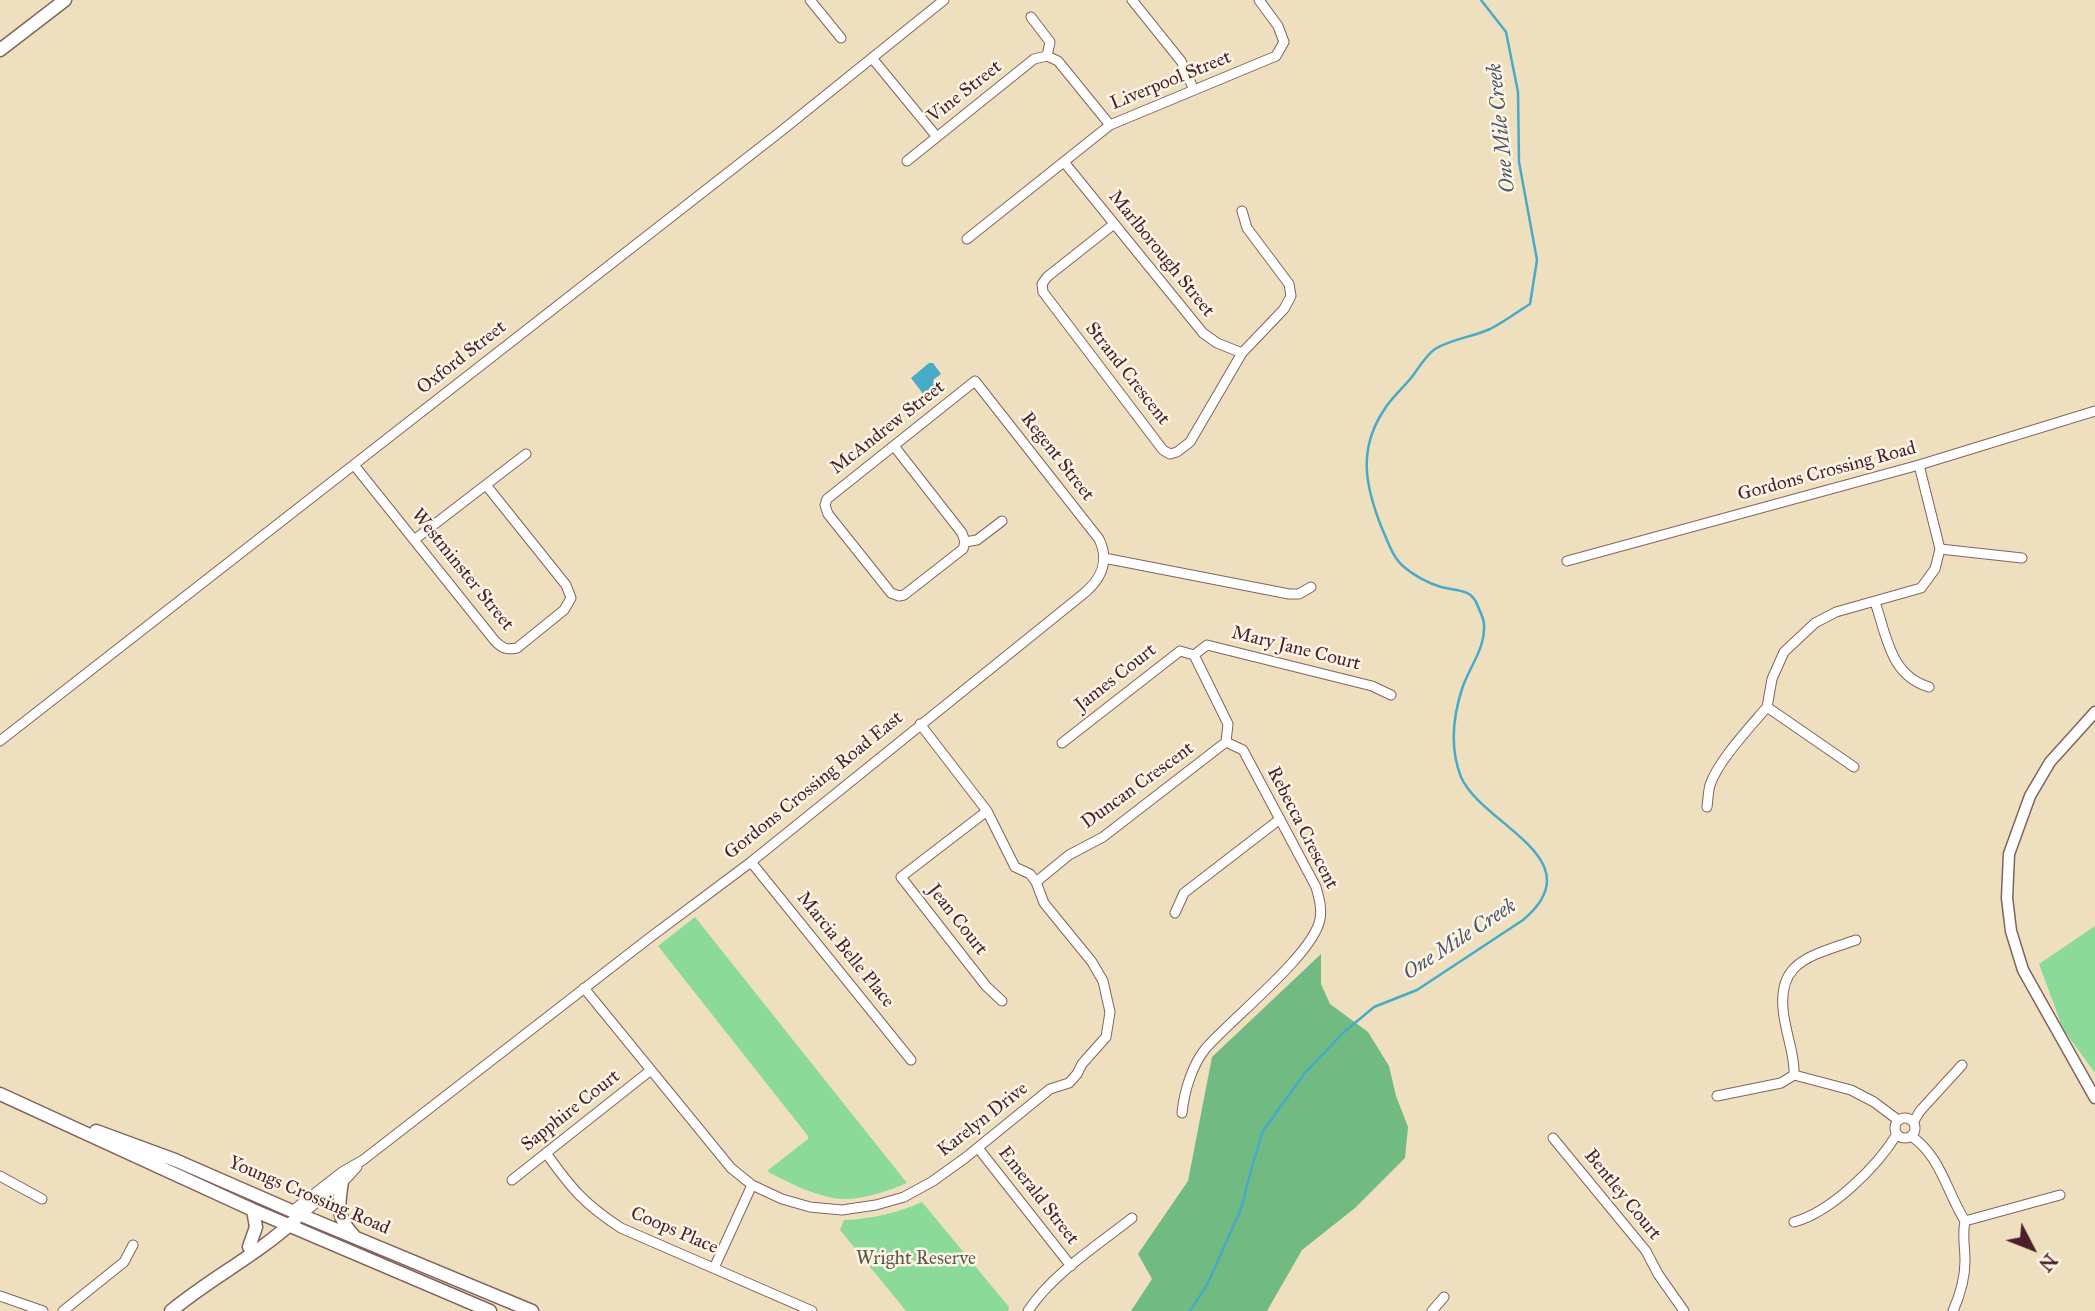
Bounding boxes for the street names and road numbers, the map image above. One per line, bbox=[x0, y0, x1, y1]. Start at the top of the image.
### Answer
street label: Liverpool Street bbox=[1107, 46, 1235, 116]
street label: Vine Street bbox=[923, 56, 1007, 128]
street label: Marlborough Street bbox=[1103, 186, 1219, 322]
street label: Oxford Street bbox=[413, 316, 511, 400]
street label: Strand Crescent bbox=[1080, 318, 1174, 430]
street label: McAndrew Street bbox=[826, 376, 950, 480]
street label: Regent Street bbox=[1015, 408, 1099, 506]
street label: Gordons Crossing Road bbox=[1735, 437, 1919, 507]
street label: Westminster Street bbox=[406, 504, 518, 636]
street label: Mary Jane Court bbox=[1229, 622, 1363, 676]
street label: James Court bbox=[1071, 639, 1161, 717]
street label: Gordons Crossing Road East bbox=[720, 707, 908, 865]
street label: Duncan Crescent bbox=[1077, 738, 1199, 834]
street label: Rebecca Crescent bbox=[1261, 763, 1343, 893]
street label: Jean Court bbox=[922, 880, 992, 960]
street label: Marcia Belle Place bbox=[791, 887, 899, 1013]
street label: Sapphire Court bbox=[517, 1065, 625, 1157]
street label: Karelyn Drive bbox=[933, 1078, 1033, 1162]
street label: Emerald Street bbox=[993, 1142, 1083, 1250]
street label: Bentley Court bbox=[1579, 1145, 1665, 1245]
street label: Youngs Crossing Road bbox=[225, 1152, 393, 1240]
street label: Coops Place bbox=[627, 1202, 721, 1260]

